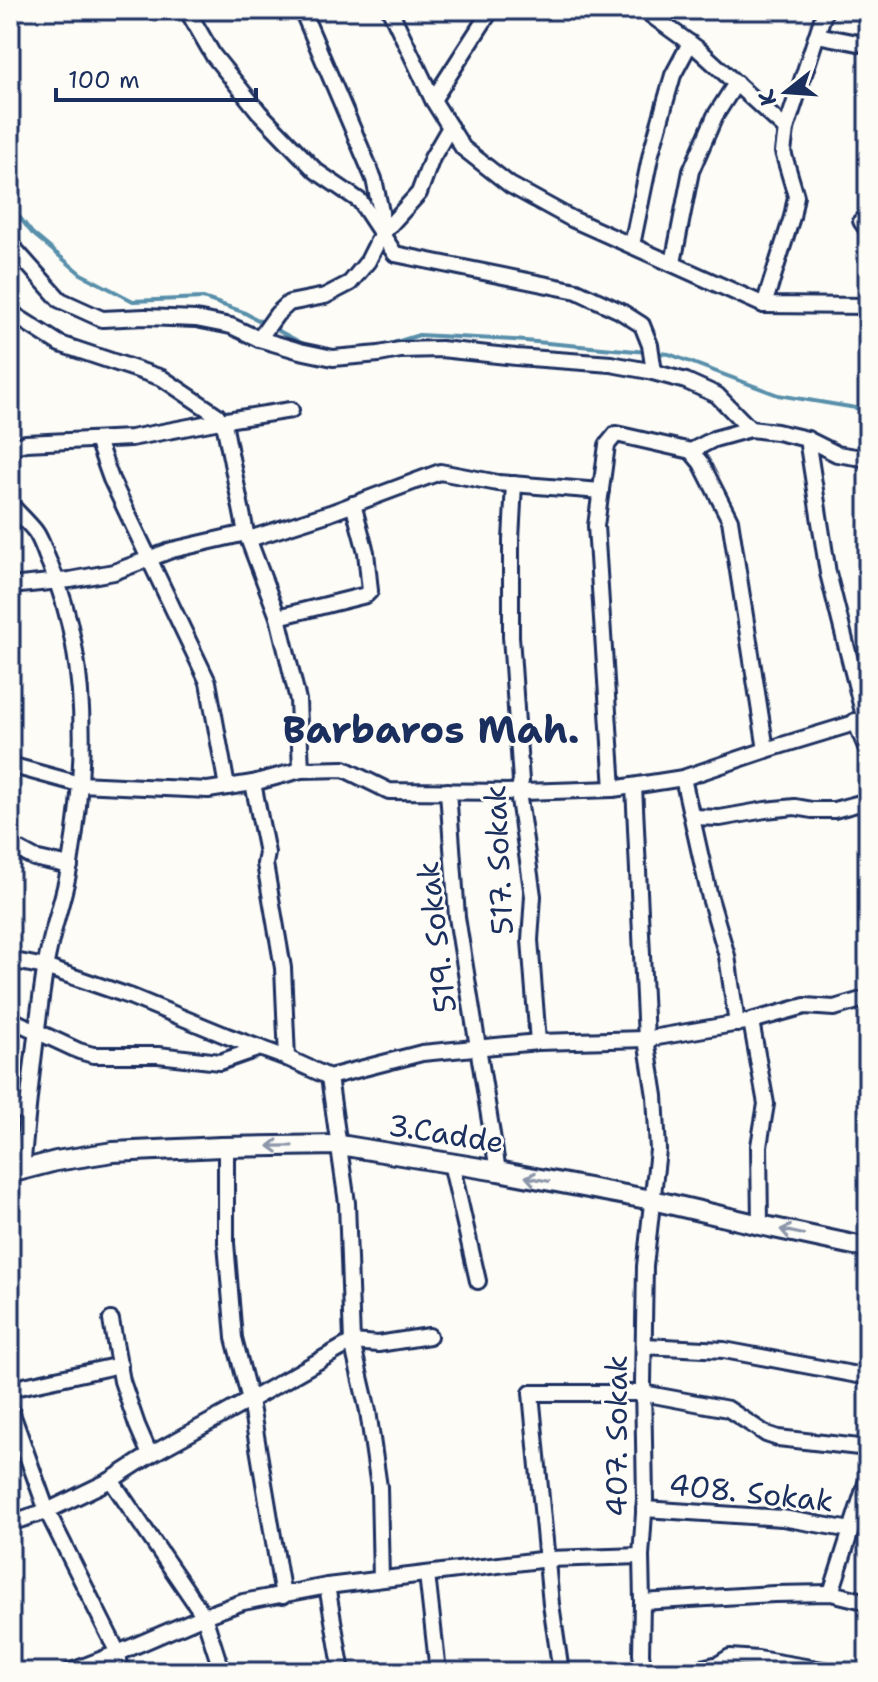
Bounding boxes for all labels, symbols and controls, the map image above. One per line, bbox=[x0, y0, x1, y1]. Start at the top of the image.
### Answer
scale bar bbox=[56, 52, 256, 102]
north arrow bbox=[746, 52, 826, 132]
text: 100 m bbox=[68, 64, 140, 96]
text: K bbox=[751, 86, 783, 109]
district label: Barbaros Mah. bbox=[282, 704, 580, 755]
street label: 517. Sokak bbox=[474, 784, 523, 936]
street label: 519. Sokak bbox=[407, 859, 466, 1015]
street label: 3.Cadde bbox=[385, 1104, 507, 1163]
one-way arrow bbox=[267, 1138, 294, 1154]
one-way arrow bbox=[525, 1171, 550, 1186]
one-way arrow bbox=[779, 1224, 805, 1239]
street label: 407. Sokak bbox=[596, 1355, 637, 1517]
street label: 408. Sokak bbox=[667, 1463, 835, 1522]

